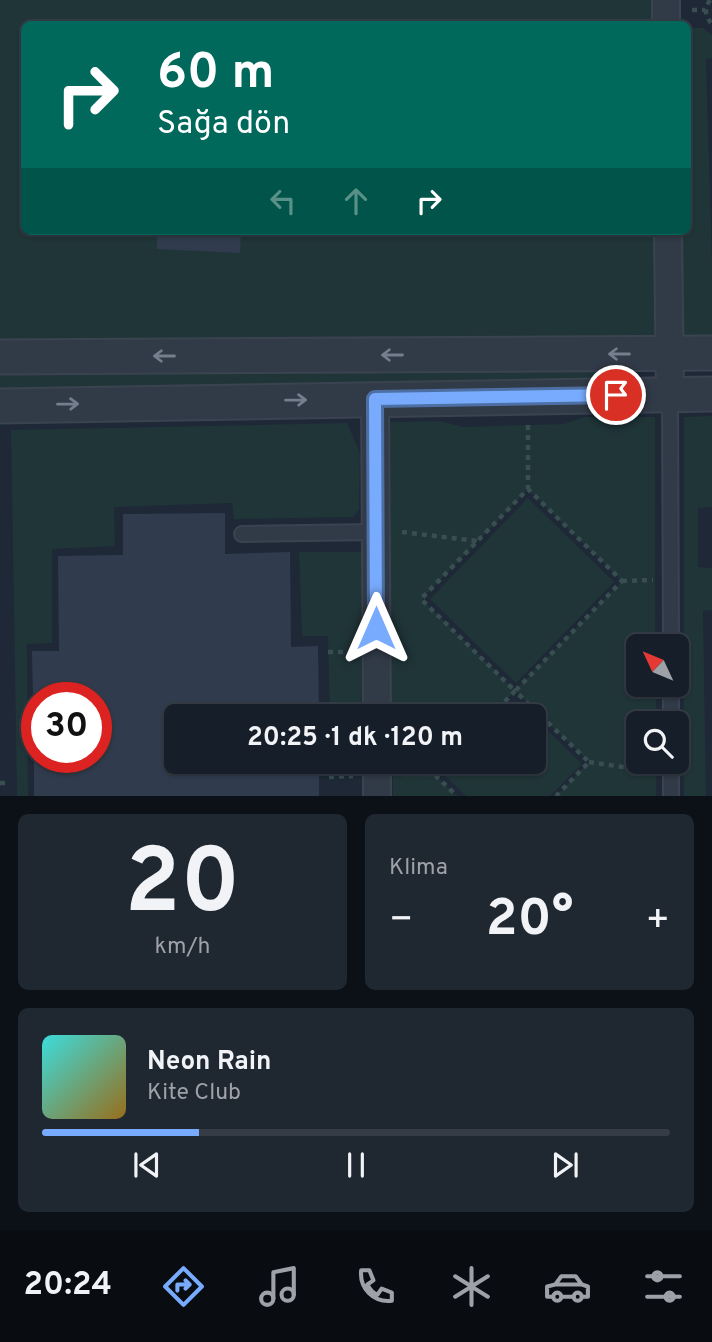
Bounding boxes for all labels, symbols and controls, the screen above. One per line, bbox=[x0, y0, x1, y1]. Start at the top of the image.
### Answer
text: 60 m bbox=[157, 44, 275, 106]
icon: right bbox=[42, 49, 133, 140]
text: Sağa dön bbox=[157, 105, 290, 145]
icon: left bbox=[264, 182, 302, 220]
icon: ahead bbox=[337, 182, 375, 220]
icon: right bbox=[410, 182, 448, 220]
one-way arrow bbox=[608, 347, 631, 360]
one-way arrow bbox=[381, 348, 404, 362]
one-way arrow bbox=[153, 349, 176, 363]
pin bbox=[586, 365, 646, 425]
icon: arrive bbox=[597, 376, 635, 414]
one-way arrow bbox=[284, 393, 307, 407]
one-way arrow bbox=[56, 398, 79, 411]
position arrow bbox=[339, 591, 413, 665]
north arrow bbox=[626, 634, 690, 696]
map controls bbox=[626, 634, 689, 774]
speed limit sign: 30 bbox=[21, 682, 112, 773]
button: search bbox=[626, 711, 689, 774]
text: 20:25 · 1 dk · 120 m bbox=[247, 722, 463, 755]
text: 20 bbox=[125, 830, 240, 945]
text: Klima bbox=[389, 854, 448, 883]
text: 20° bbox=[486, 888, 573, 954]
text: − bbox=[389, 897, 414, 946]
text: + bbox=[645, 897, 670, 946]
text: km/h bbox=[155, 933, 210, 962]
text: Neon Rain bbox=[147, 1046, 272, 1079]
text: Kite Club bbox=[147, 1079, 241, 1108]
icon: previous bbox=[128, 1146, 166, 1184]
icon: pause bbox=[337, 1146, 375, 1184]
icon: next bbox=[546, 1146, 584, 1184]
icon: directions bbox=[159, 1262, 208, 1311]
icon: music bbox=[255, 1262, 304, 1311]
icon: phone bbox=[351, 1262, 400, 1311]
icon: climate bbox=[447, 1262, 496, 1311]
icon: car bbox=[543, 1262, 592, 1311]
icon: filters bbox=[639, 1262, 688, 1311]
text: 20:24 bbox=[24, 1266, 112, 1306]

